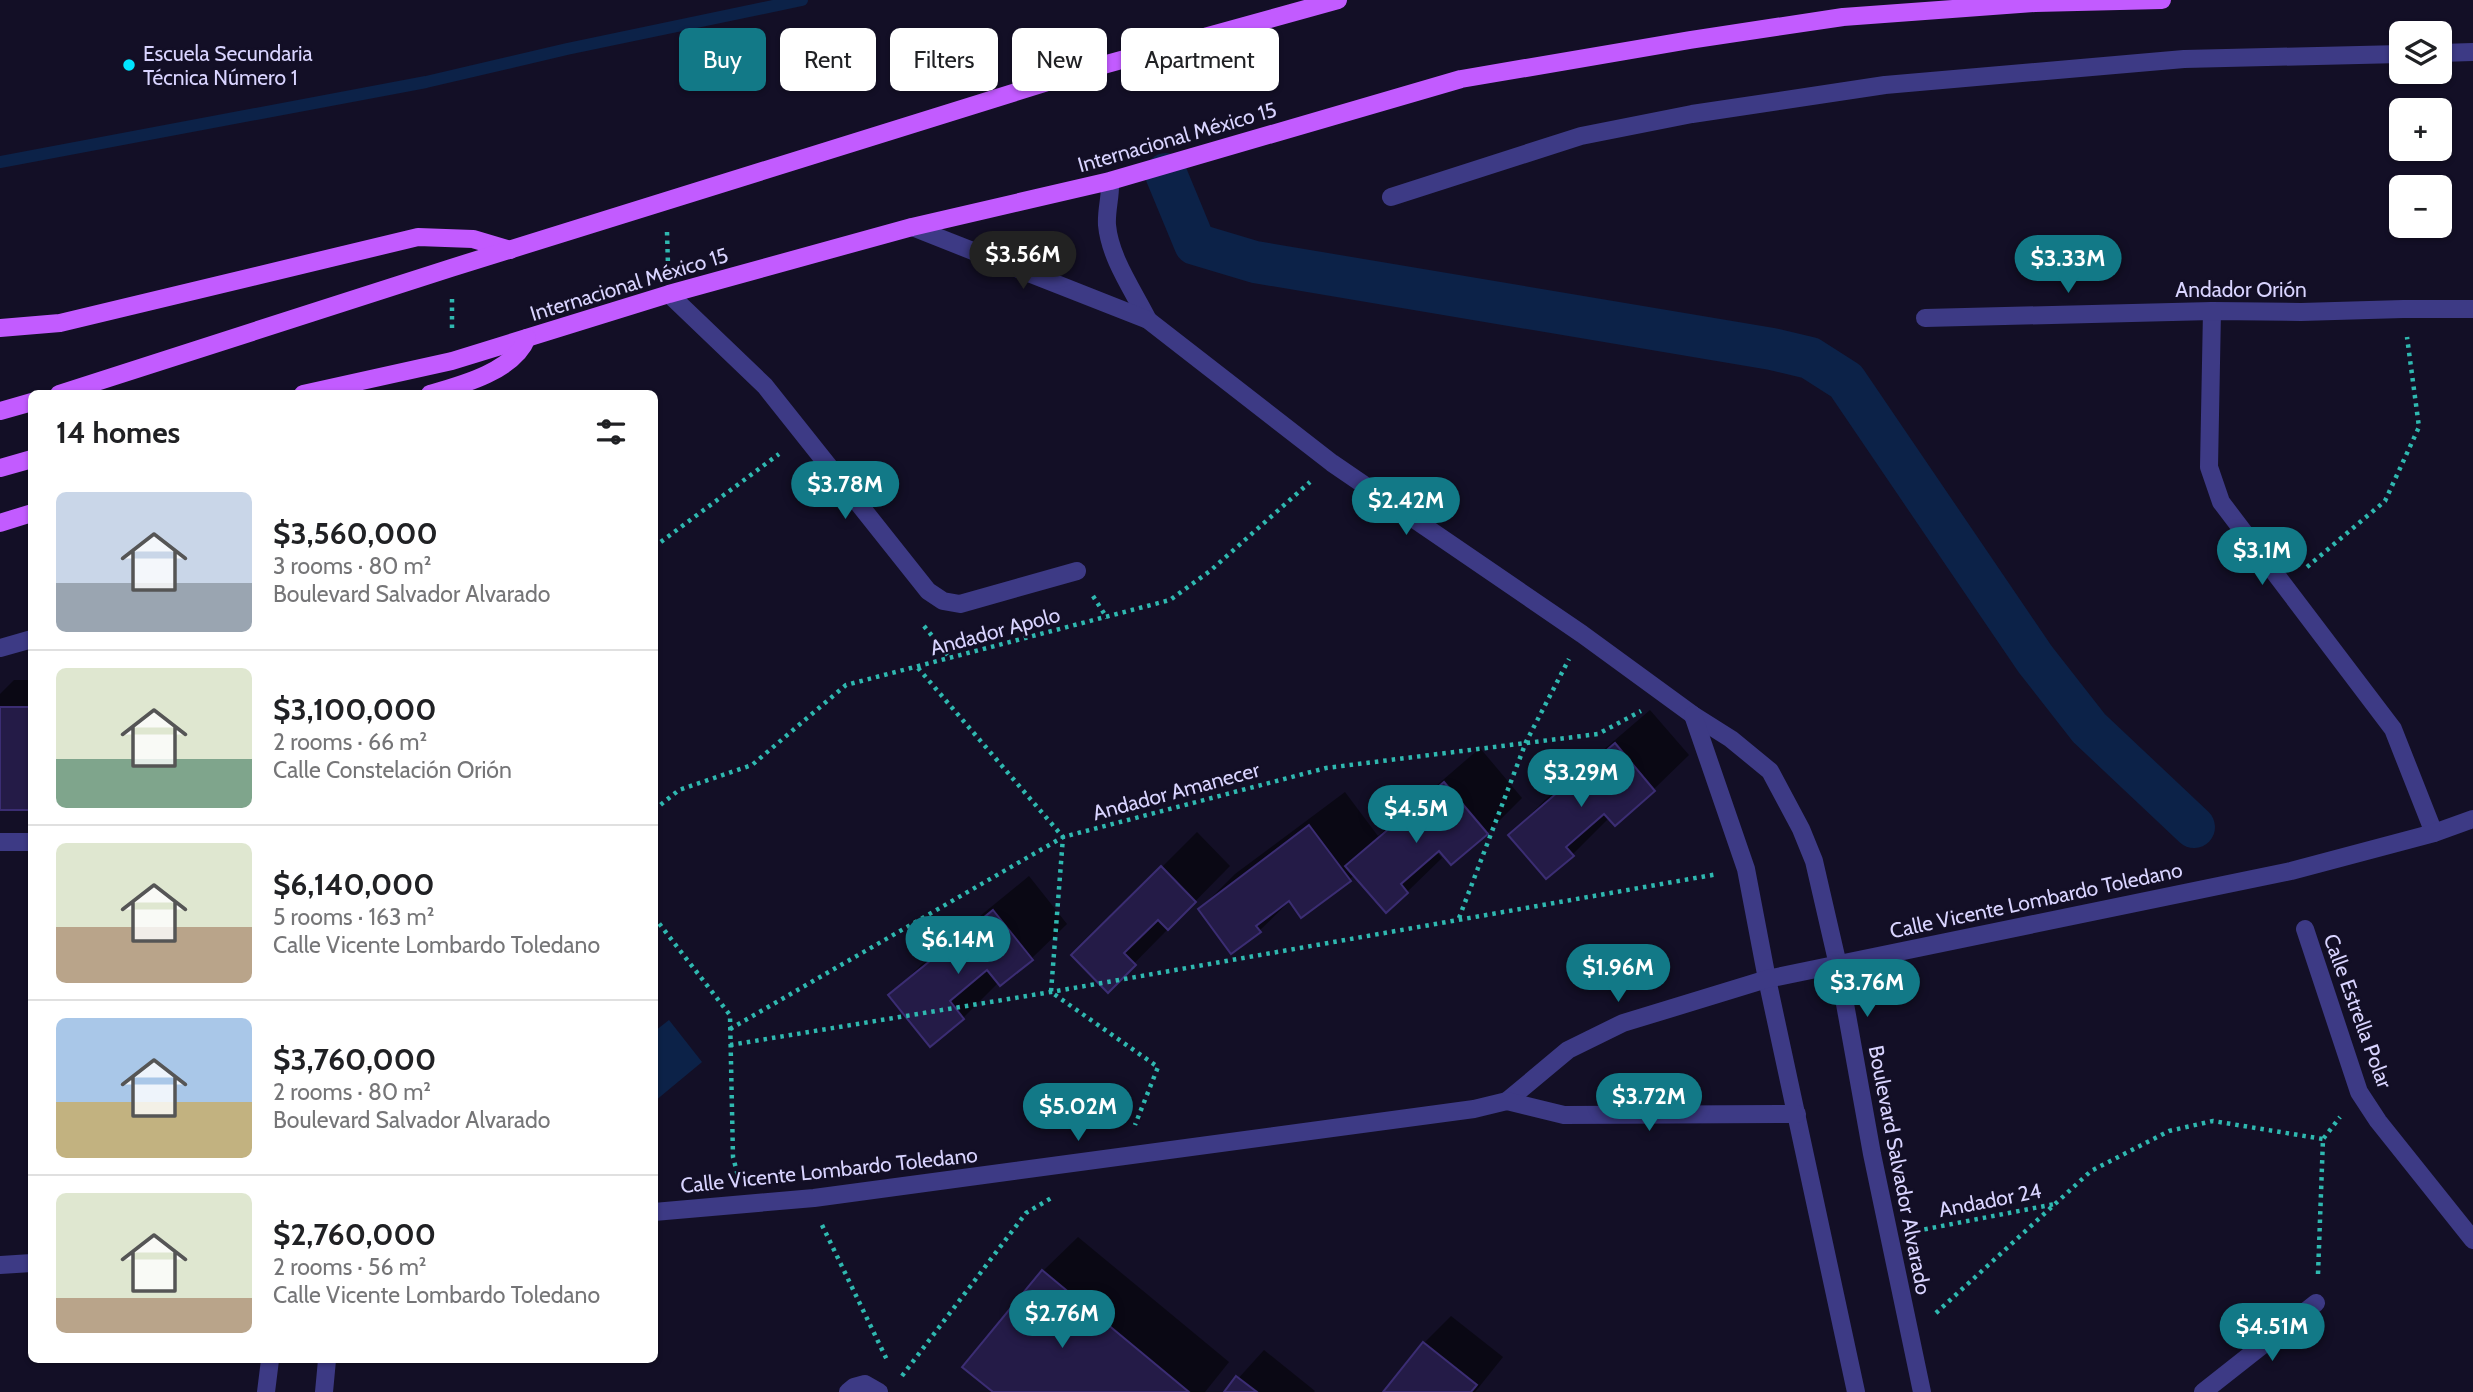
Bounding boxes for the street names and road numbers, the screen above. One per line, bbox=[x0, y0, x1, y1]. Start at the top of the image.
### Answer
street label: Internacional México 15 bbox=[1075, 97, 1279, 177]
street label: Internacional México 15 bbox=[527, 242, 731, 326]
street label: Andador Orión bbox=[2175, 277, 2307, 302]
street label: Andador Apolo bbox=[927, 602, 1063, 660]
street label: Andador Amanecer bbox=[1090, 757, 1262, 825]
street label: Calle Vicente Lombardo Toledano bbox=[1887, 857, 2185, 943]
street label: Calle Estrella Polar bbox=[2318, 930, 2398, 1092]
street label: Boulevard Salvador Alvarado bbox=[1864, 1043, 1936, 1297]
street label: Calle Vicente Lombardo Toledano bbox=[679, 1142, 979, 1198]
street label: Andador 24 bbox=[1937, 1178, 2043, 1222]

